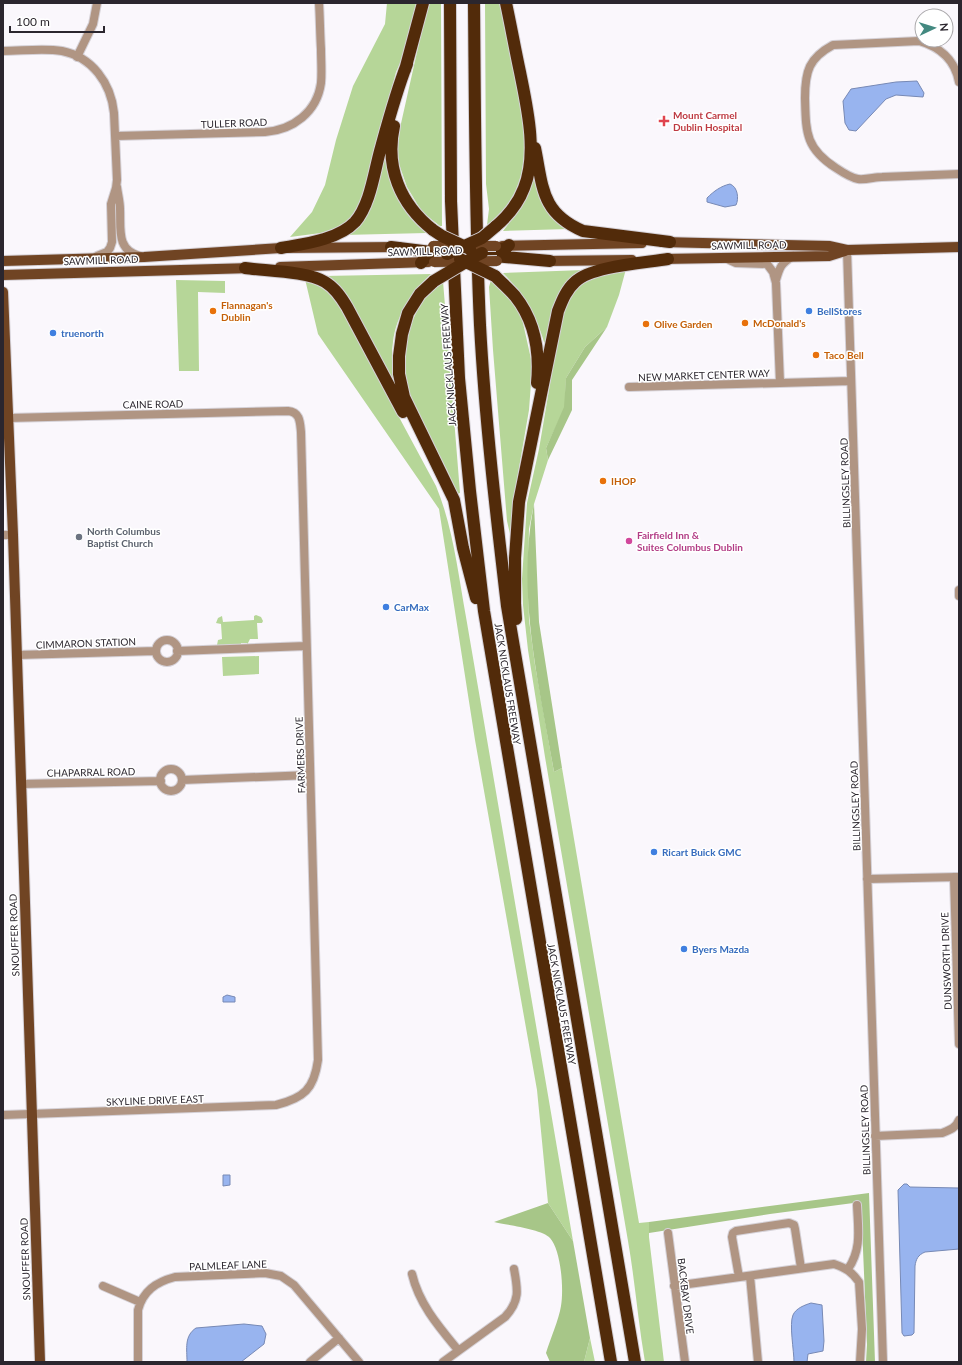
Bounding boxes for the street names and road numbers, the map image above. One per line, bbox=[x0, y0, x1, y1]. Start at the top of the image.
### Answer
street label: TULLER ROAD bbox=[201, 116, 268, 130]
street label: SAWMILL ROAD bbox=[711, 238, 787, 252]
street label: SAWMILL ROAD bbox=[387, 244, 463, 258]
street label: SAWMILL ROAD bbox=[63, 253, 139, 267]
street label: JACK NICKLAUS FREEWAY bbox=[438, 302, 458, 427]
street label: NEW MARKET CENTER WAY bbox=[638, 367, 771, 383]
street label: CAINE ROAD bbox=[123, 397, 184, 411]
street label: BILLINGSLEY ROAD bbox=[837, 437, 853, 528]
street label: JACK NICKLAUS FREEWAY bbox=[492, 622, 524, 746]
street label: CIMMARON STATION bbox=[36, 635, 136, 651]
street label: FARMERS DRIVE bbox=[293, 716, 307, 794]
street label: BILLINGSLEY ROAD bbox=[847, 760, 863, 851]
street label: CHAPARRAL ROAD bbox=[47, 765, 136, 779]
street label: SNOUFFER ROAD bbox=[7, 893, 21, 977]
street label: DUNSWORTH DRIVE bbox=[938, 912, 954, 1010]
street label: JACK NICKLAUS FREEWAY bbox=[545, 942, 579, 1066]
street label: BILLINGSLEY ROAD bbox=[857, 1084, 873, 1175]
street label: SKYLINE DRIVE EAST bbox=[106, 1092, 204, 1108]
street label: SNOUFFER ROAD bbox=[18, 1217, 32, 1301]
street label: BACKBAY DRIVE bbox=[675, 1257, 697, 1335]
street label: PALMLEAF LANE bbox=[189, 1258, 267, 1272]

